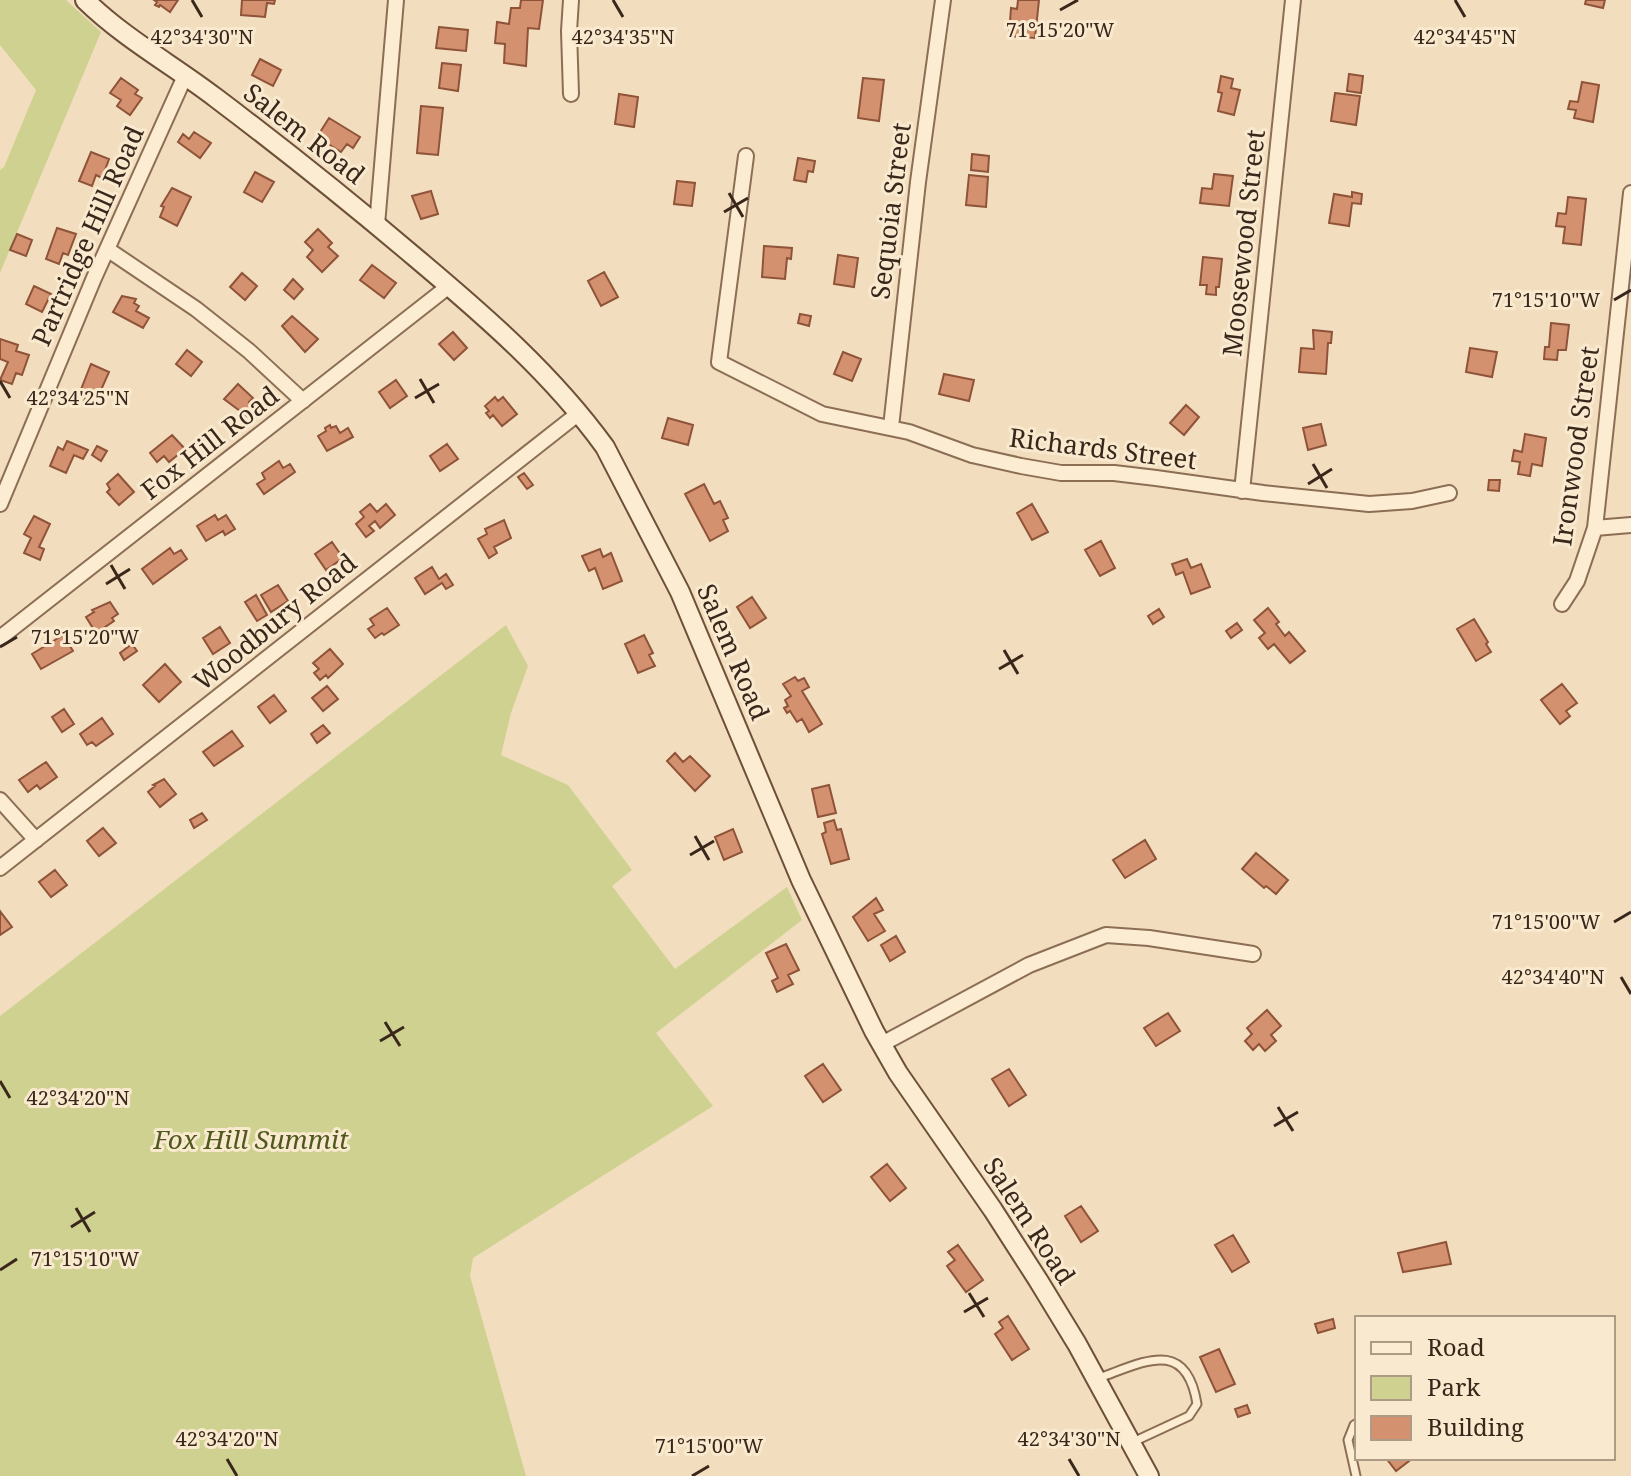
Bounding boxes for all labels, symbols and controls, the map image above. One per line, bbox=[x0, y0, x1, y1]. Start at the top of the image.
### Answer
text: 71°15'20"W bbox=[1006, 16, 1114, 43]
text: 42°34'30"N bbox=[151, 23, 253, 50]
text: 42°34'35"N bbox=[572, 23, 674, 50]
text: 42°34'45"N bbox=[1414, 23, 1516, 50]
street label: Salem Road bbox=[237, 74, 373, 192]
street label: Partridge Hill Road bbox=[22, 120, 152, 351]
street label: Sequoia Street bbox=[861, 120, 919, 301]
street label: Moosewood Street bbox=[1213, 128, 1273, 358]
text: 71°15'10"W bbox=[1492, 286, 1600, 313]
street label: Ironwood Street bbox=[1543, 344, 1607, 548]
street label: Fox Hill Road bbox=[133, 377, 286, 507]
text: 42°34'25"N bbox=[27, 384, 129, 411]
street label: Richards Street bbox=[1007, 419, 1199, 477]
street label: Woodbury Road bbox=[185, 544, 364, 698]
street label: Salem Road bbox=[689, 578, 779, 725]
text: 71°15'20"W bbox=[31, 623, 139, 650]
text: 71°15'00"W bbox=[1492, 908, 1600, 935]
text: 42°34'40"N bbox=[1502, 963, 1604, 990]
text: 42°34'20"N bbox=[27, 1084, 129, 1111]
park label: Fox Hill Summit bbox=[152, 1121, 349, 1157]
street label: Salem Road bbox=[975, 1150, 1084, 1291]
text: 71°15'10"W bbox=[31, 1245, 139, 1272]
legend bbox=[1355, 1316, 1615, 1460]
text: Road bbox=[1427, 1330, 1485, 1363]
text: Park bbox=[1427, 1370, 1481, 1403]
text: Building bbox=[1427, 1410, 1524, 1443]
text: 42°34'20"N bbox=[176, 1425, 278, 1452]
text: 42°34'30"N bbox=[1018, 1425, 1120, 1452]
text: 71°15'00"W bbox=[655, 1432, 763, 1459]

